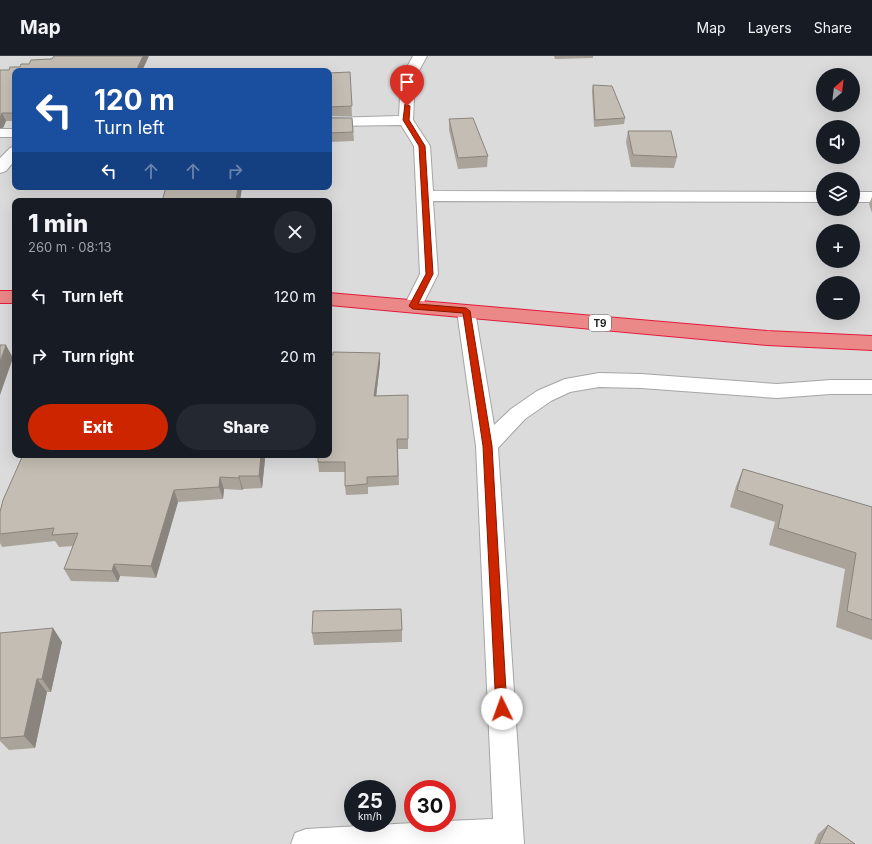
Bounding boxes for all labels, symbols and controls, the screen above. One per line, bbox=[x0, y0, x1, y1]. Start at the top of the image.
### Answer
text: Map bbox=[20, 16, 61, 39]
text: Map bbox=[697, 19, 726, 36]
text: Layers bbox=[748, 19, 792, 36]
text: Share bbox=[814, 19, 852, 36]
pin bbox=[390, 65, 424, 106]
north arrow bbox=[816, 68, 860, 112]
map controls bbox=[816, 68, 860, 320]
icon: arrive bbox=[396, 71, 418, 93]
text: 120 m bbox=[94, 83, 175, 117]
icon: left bbox=[28, 84, 80, 136]
text: Turn left bbox=[94, 117, 164, 138]
button: sound bbox=[816, 120, 860, 164]
icon: left bbox=[98, 160, 120, 182]
icon: ahead bbox=[140, 160, 162, 182]
icon: ahead bbox=[182, 160, 204, 182]
icon: right bbox=[224, 160, 246, 182]
button: layers bbox=[816, 172, 860, 216]
text: 1 min bbox=[28, 209, 88, 238]
button: close bbox=[274, 211, 316, 253]
button: + bbox=[816, 224, 860, 268]
text: 260 m · 08:13 bbox=[28, 239, 112, 255]
button: − bbox=[816, 276, 860, 320]
icon: left bbox=[28, 285, 50, 307]
text: Turn left bbox=[62, 287, 123, 306]
text: 120 m bbox=[274, 287, 316, 306]
road number: T9 bbox=[589, 315, 611, 331]
icon: right bbox=[28, 345, 50, 367]
text: Turn right bbox=[62, 347, 134, 366]
text: 20 m bbox=[280, 347, 316, 366]
button: Exit bbox=[28, 404, 168, 450]
button: Share bbox=[176, 404, 316, 450]
position arrow bbox=[481, 688, 523, 730]
speed limit sign: 30 bbox=[404, 780, 456, 832]
text: 25 bbox=[357, 789, 383, 813]
text: km/h bbox=[358, 810, 382, 822]

